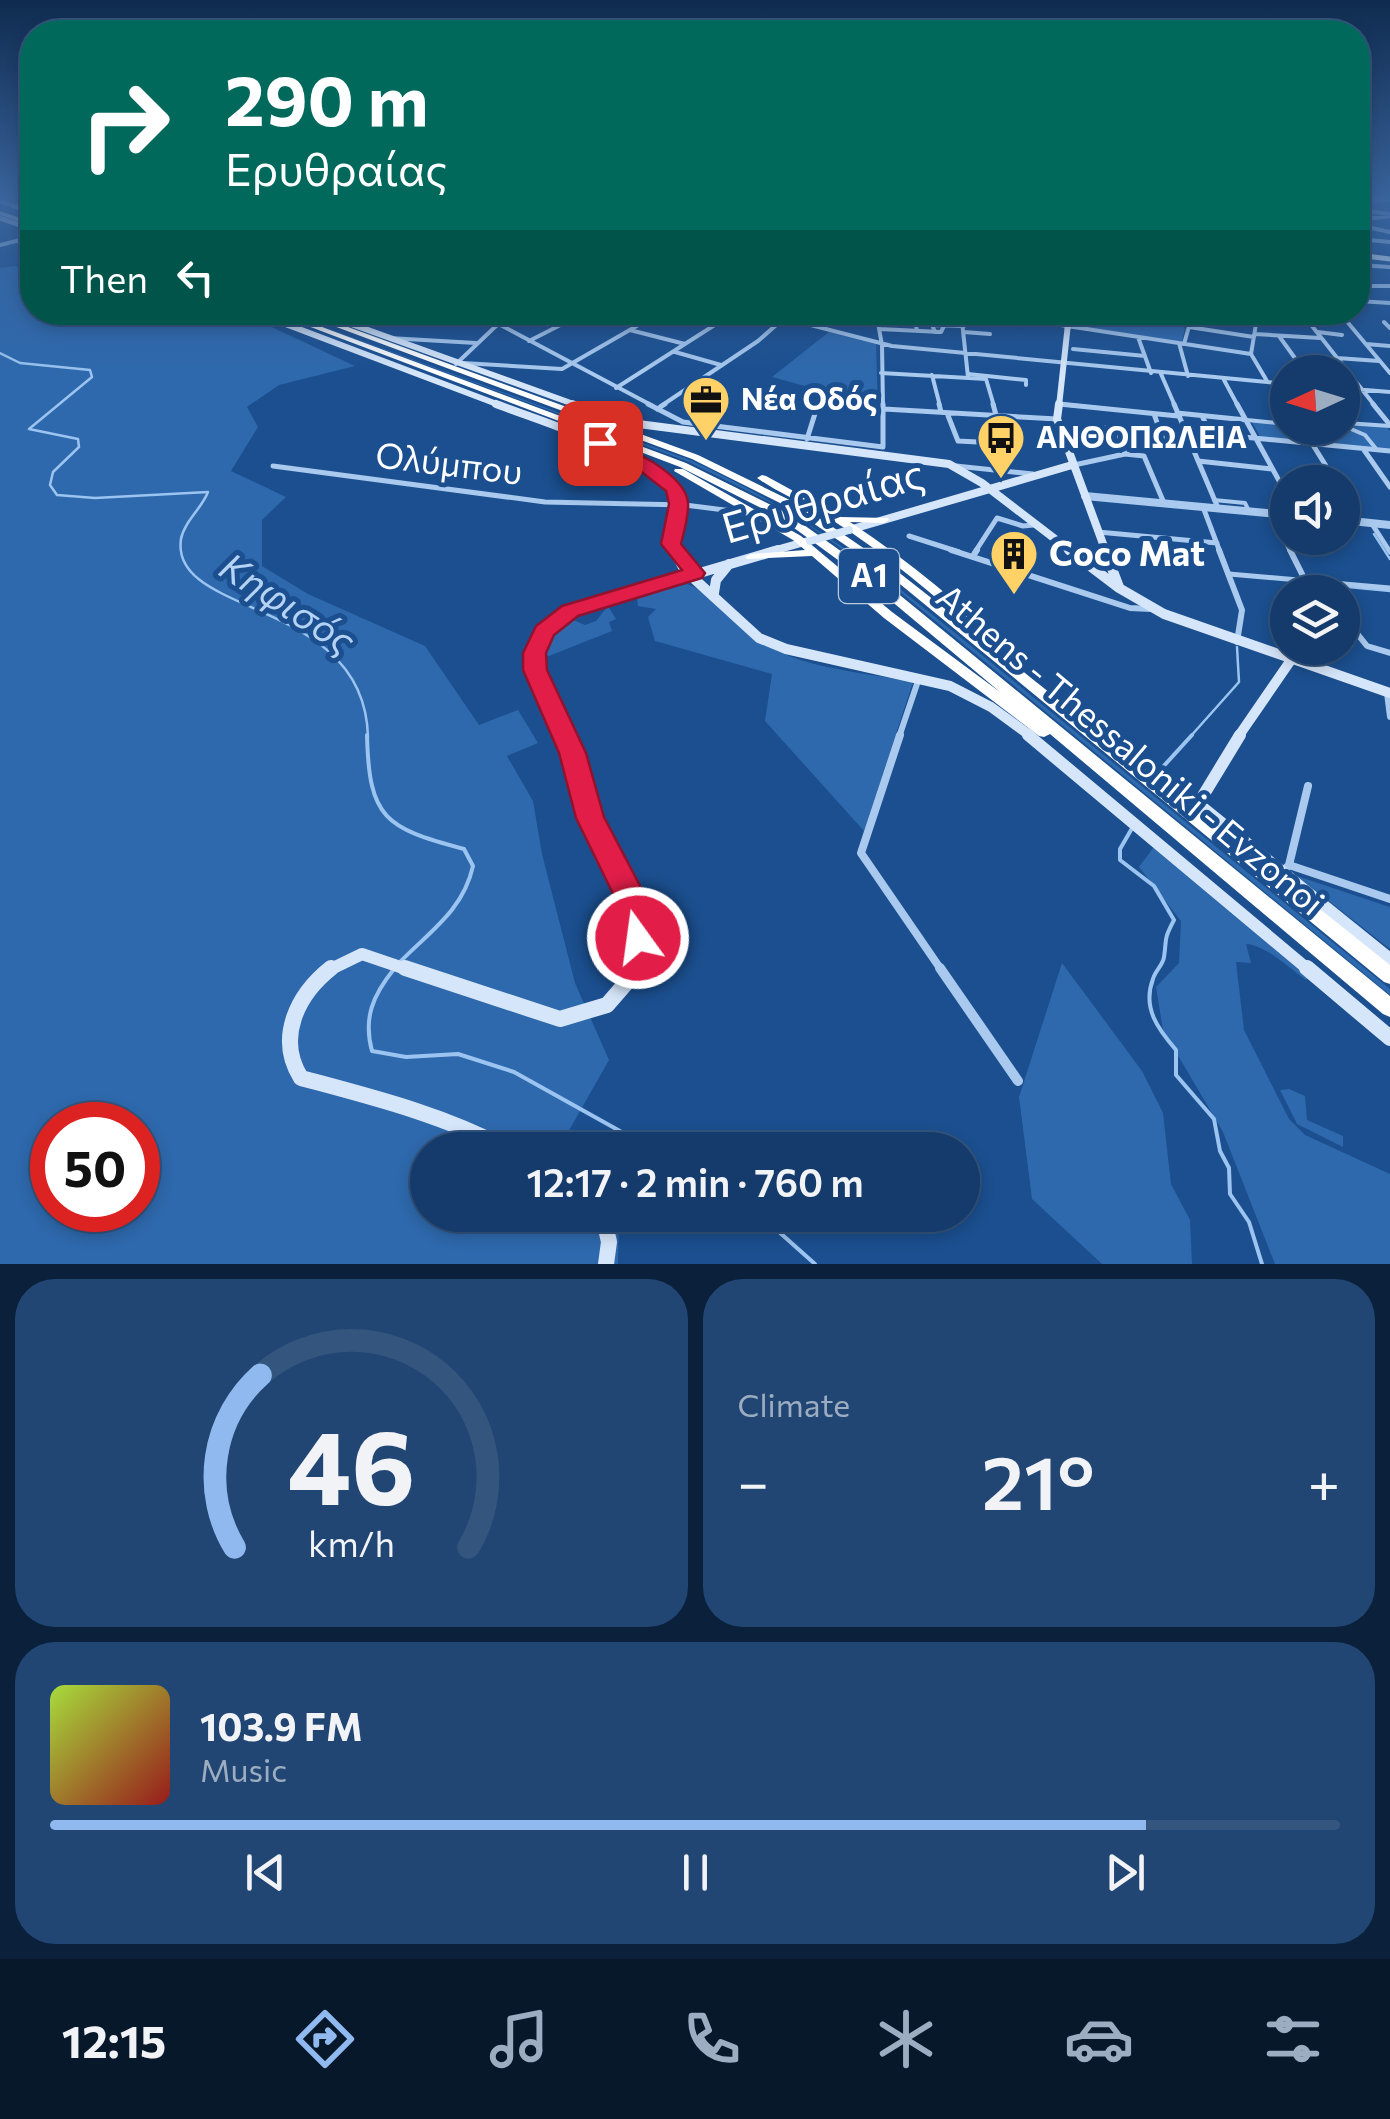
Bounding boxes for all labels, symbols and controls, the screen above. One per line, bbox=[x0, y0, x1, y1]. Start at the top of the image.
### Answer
text: 290 m bbox=[225, 55, 429, 140]
icon: right bbox=[60, 60, 190, 190]
text: Ερυθραίας bbox=[225, 140, 447, 195]
icon: left bbox=[168, 250, 223, 305]
text: Then bbox=[60, 254, 148, 301]
north arrow bbox=[1270, 355, 1360, 445]
map controls bbox=[1270, 355, 1360, 665]
office icon: Νέα Οδός bbox=[680, 374, 732, 442]
place label: Νέα Οδός bbox=[741, 379, 877, 416]
pin bbox=[558, 401, 643, 486]
bus stop icon: ΑΝΘΟΠΩΛΕΙΑ bbox=[975, 412, 1027, 480]
icon: arrive bbox=[573, 416, 628, 471]
place label: ΑΝΘΟΠΩΛΕΙΑ bbox=[1036, 417, 1247, 454]
street label: Ολύμπου bbox=[373, 431, 525, 492]
street label: Ερυθραίας bbox=[715, 445, 929, 553]
button: sound bbox=[1270, 465, 1360, 555]
building icon: Coco Mat bbox=[988, 528, 1040, 596]
place label: Coco Mat bbox=[1049, 530, 1205, 573]
water label: Κηφισός bbox=[212, 541, 365, 663]
road number: Α1 bbox=[839, 549, 899, 603]
street label: Athens - Thessaloniki - Evzonoi bbox=[929, 573, 1334, 923]
button: layers bbox=[1270, 575, 1360, 665]
position arrow bbox=[586, 886, 690, 990]
speed limit sign: 50 bbox=[30, 1102, 160, 1232]
text: 12:17 · 2 min · 760 m bbox=[526, 1158, 864, 1205]
text: Climate bbox=[738, 1384, 850, 1424]
text: 46 bbox=[287, 1399, 415, 1526]
text: 21° bbox=[982, 1434, 1095, 1525]
text: − bbox=[738, 1447, 769, 1514]
text: + bbox=[1308, 1447, 1340, 1514]
text: km/h bbox=[308, 1521, 395, 1564]
text: 103.9 FM bbox=[200, 1702, 363, 1749]
text: Music bbox=[200, 1749, 287, 1789]
icon: previous bbox=[238, 1845, 293, 1900]
icon: pause bbox=[668, 1845, 723, 1900]
icon: next bbox=[1098, 1845, 1153, 1900]
icon: directions bbox=[290, 2004, 360, 2074]
icon: music bbox=[484, 2004, 554, 2074]
icon: phone bbox=[677, 2004, 747, 2074]
icon: climate bbox=[871, 2004, 941, 2074]
icon: car bbox=[1064, 2004, 1134, 2074]
icon: filters bbox=[1258, 2004, 1328, 2074]
text: 12:15 bbox=[62, 2012, 166, 2067]

